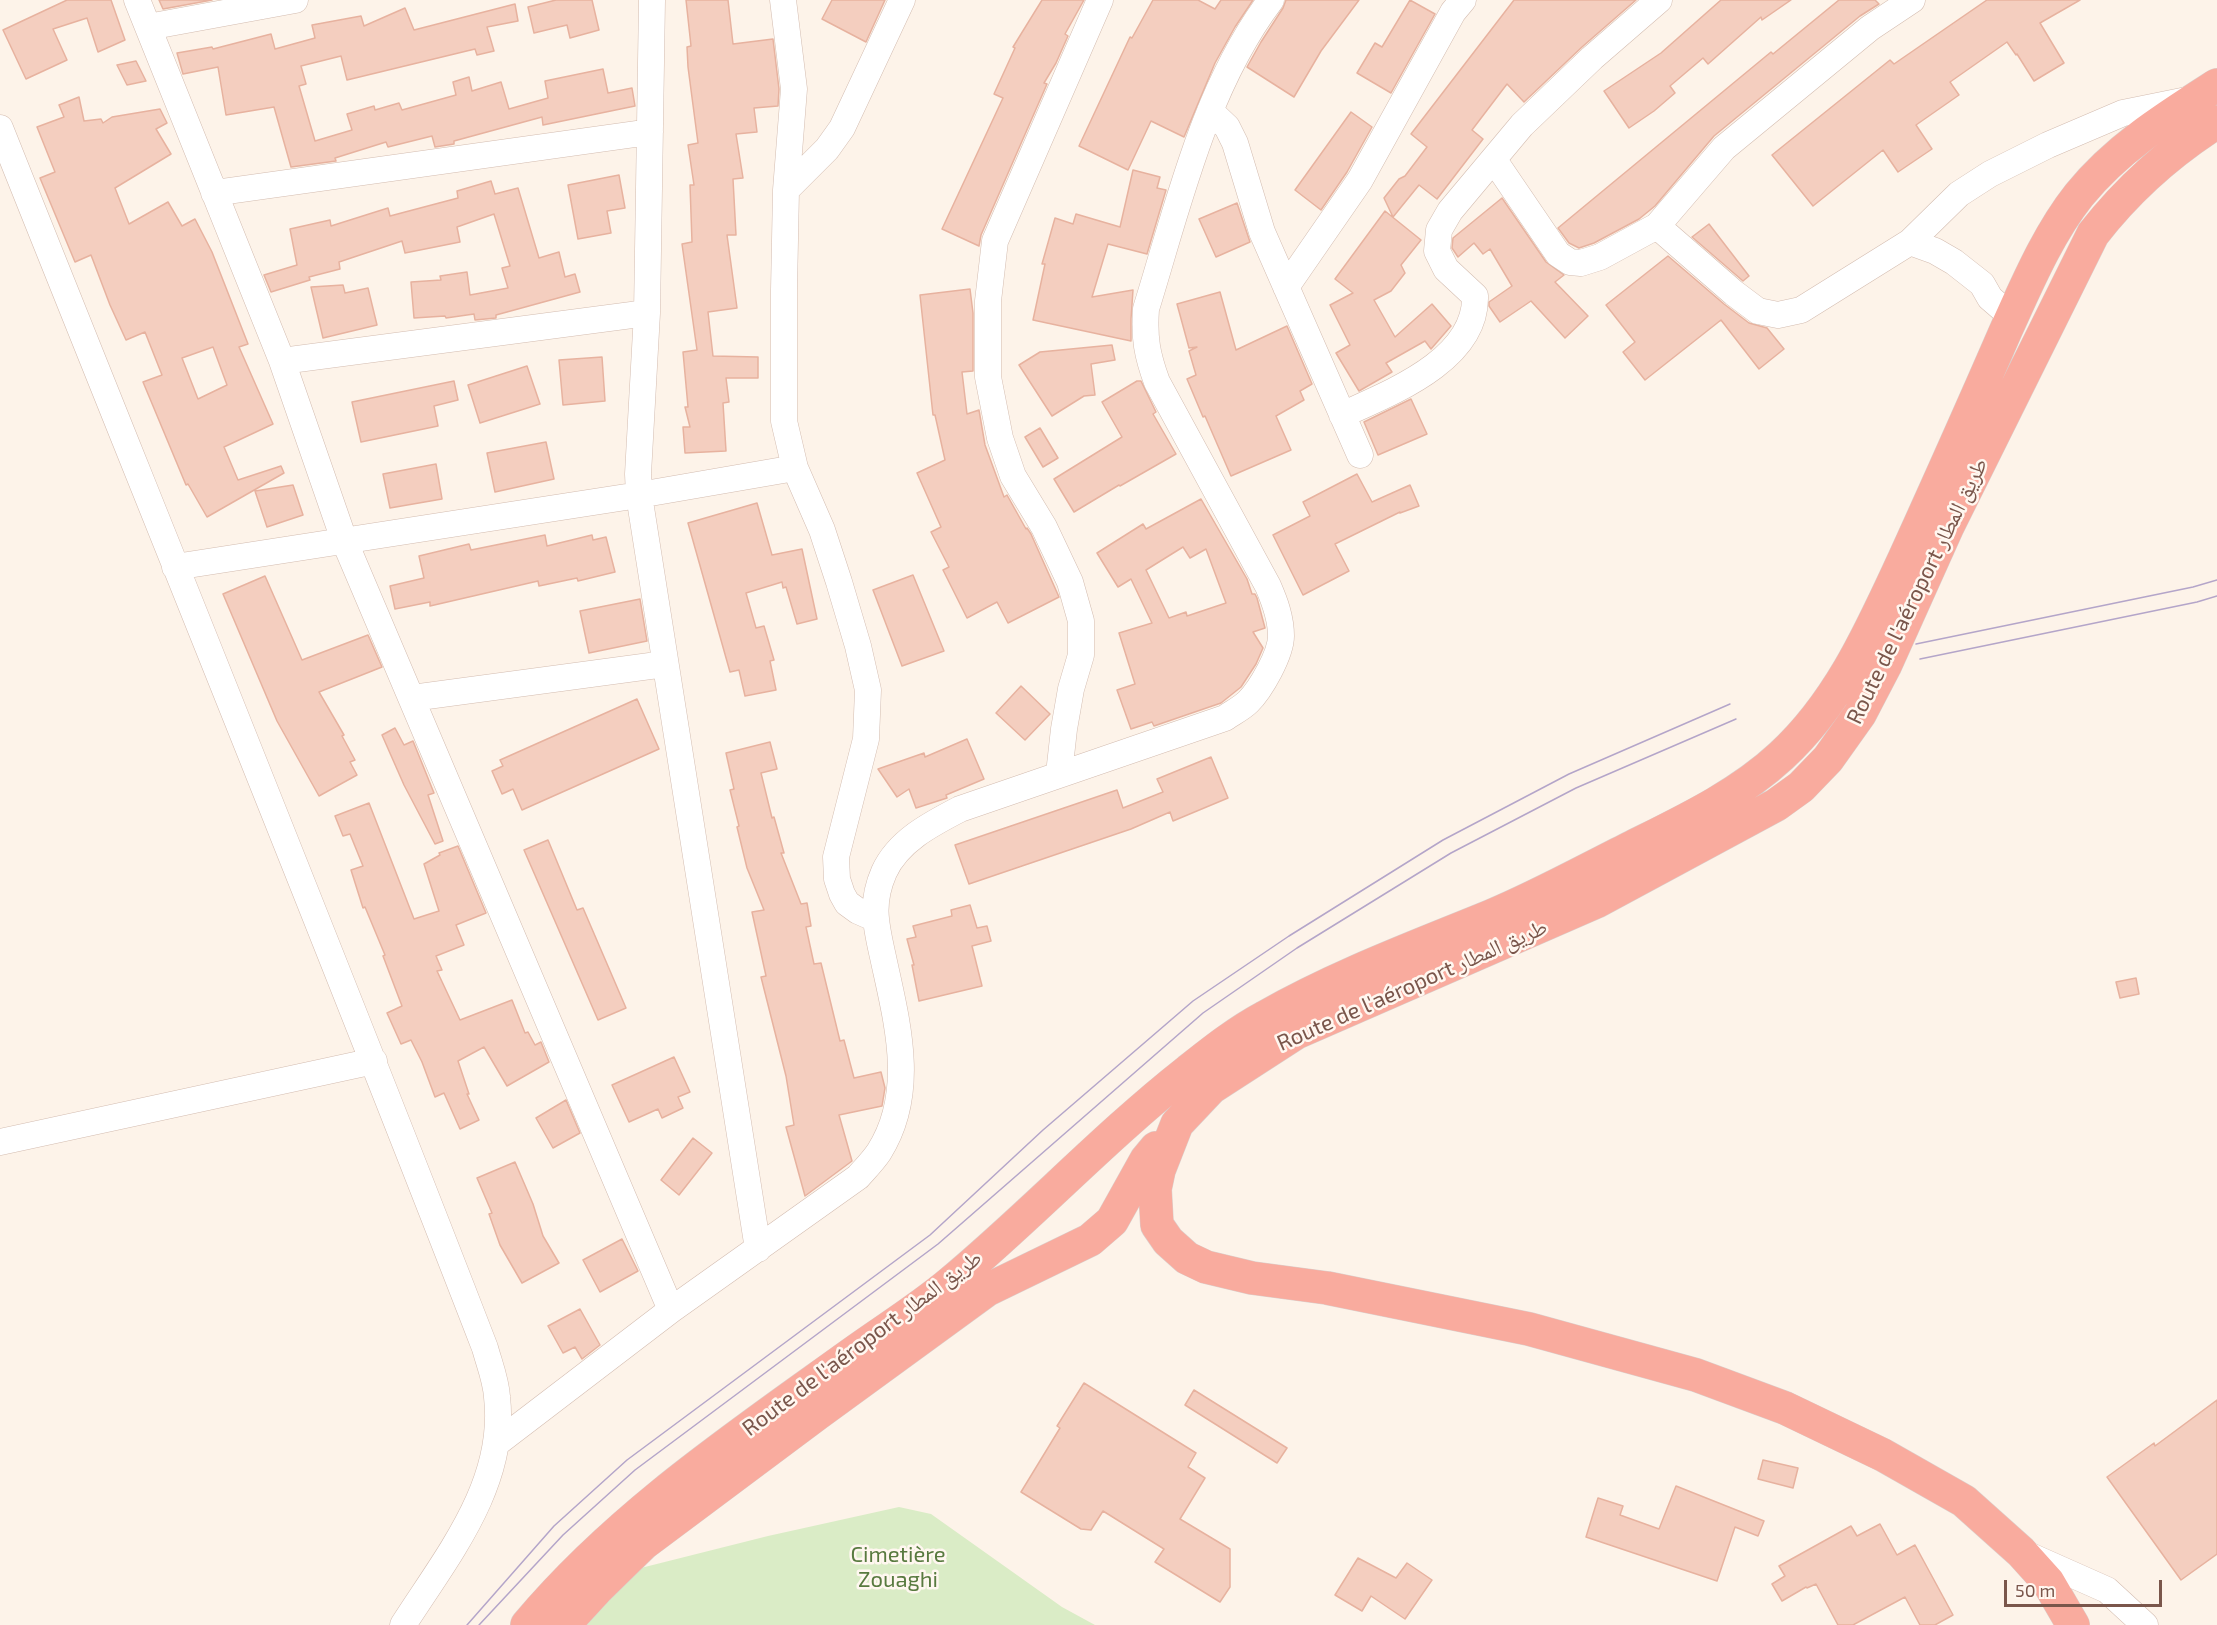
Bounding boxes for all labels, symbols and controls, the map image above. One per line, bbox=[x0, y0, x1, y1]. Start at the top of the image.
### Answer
street label: Route de l'aéroport طريق المطار bbox=[1841, 454, 1993, 728]
street label: Route de l'aéroport طريق المطار bbox=[1273, 913, 1551, 1057]
street label: Route de l'aéroport طريق المطار bbox=[737, 1244, 987, 1442]
park label: Cimetière Zouaghi bbox=[850, 1542, 946, 1594]
scale bar bbox=[2007, 1568, 2164, 1606]
text: 50 m bbox=[2015, 1579, 2055, 1601]

